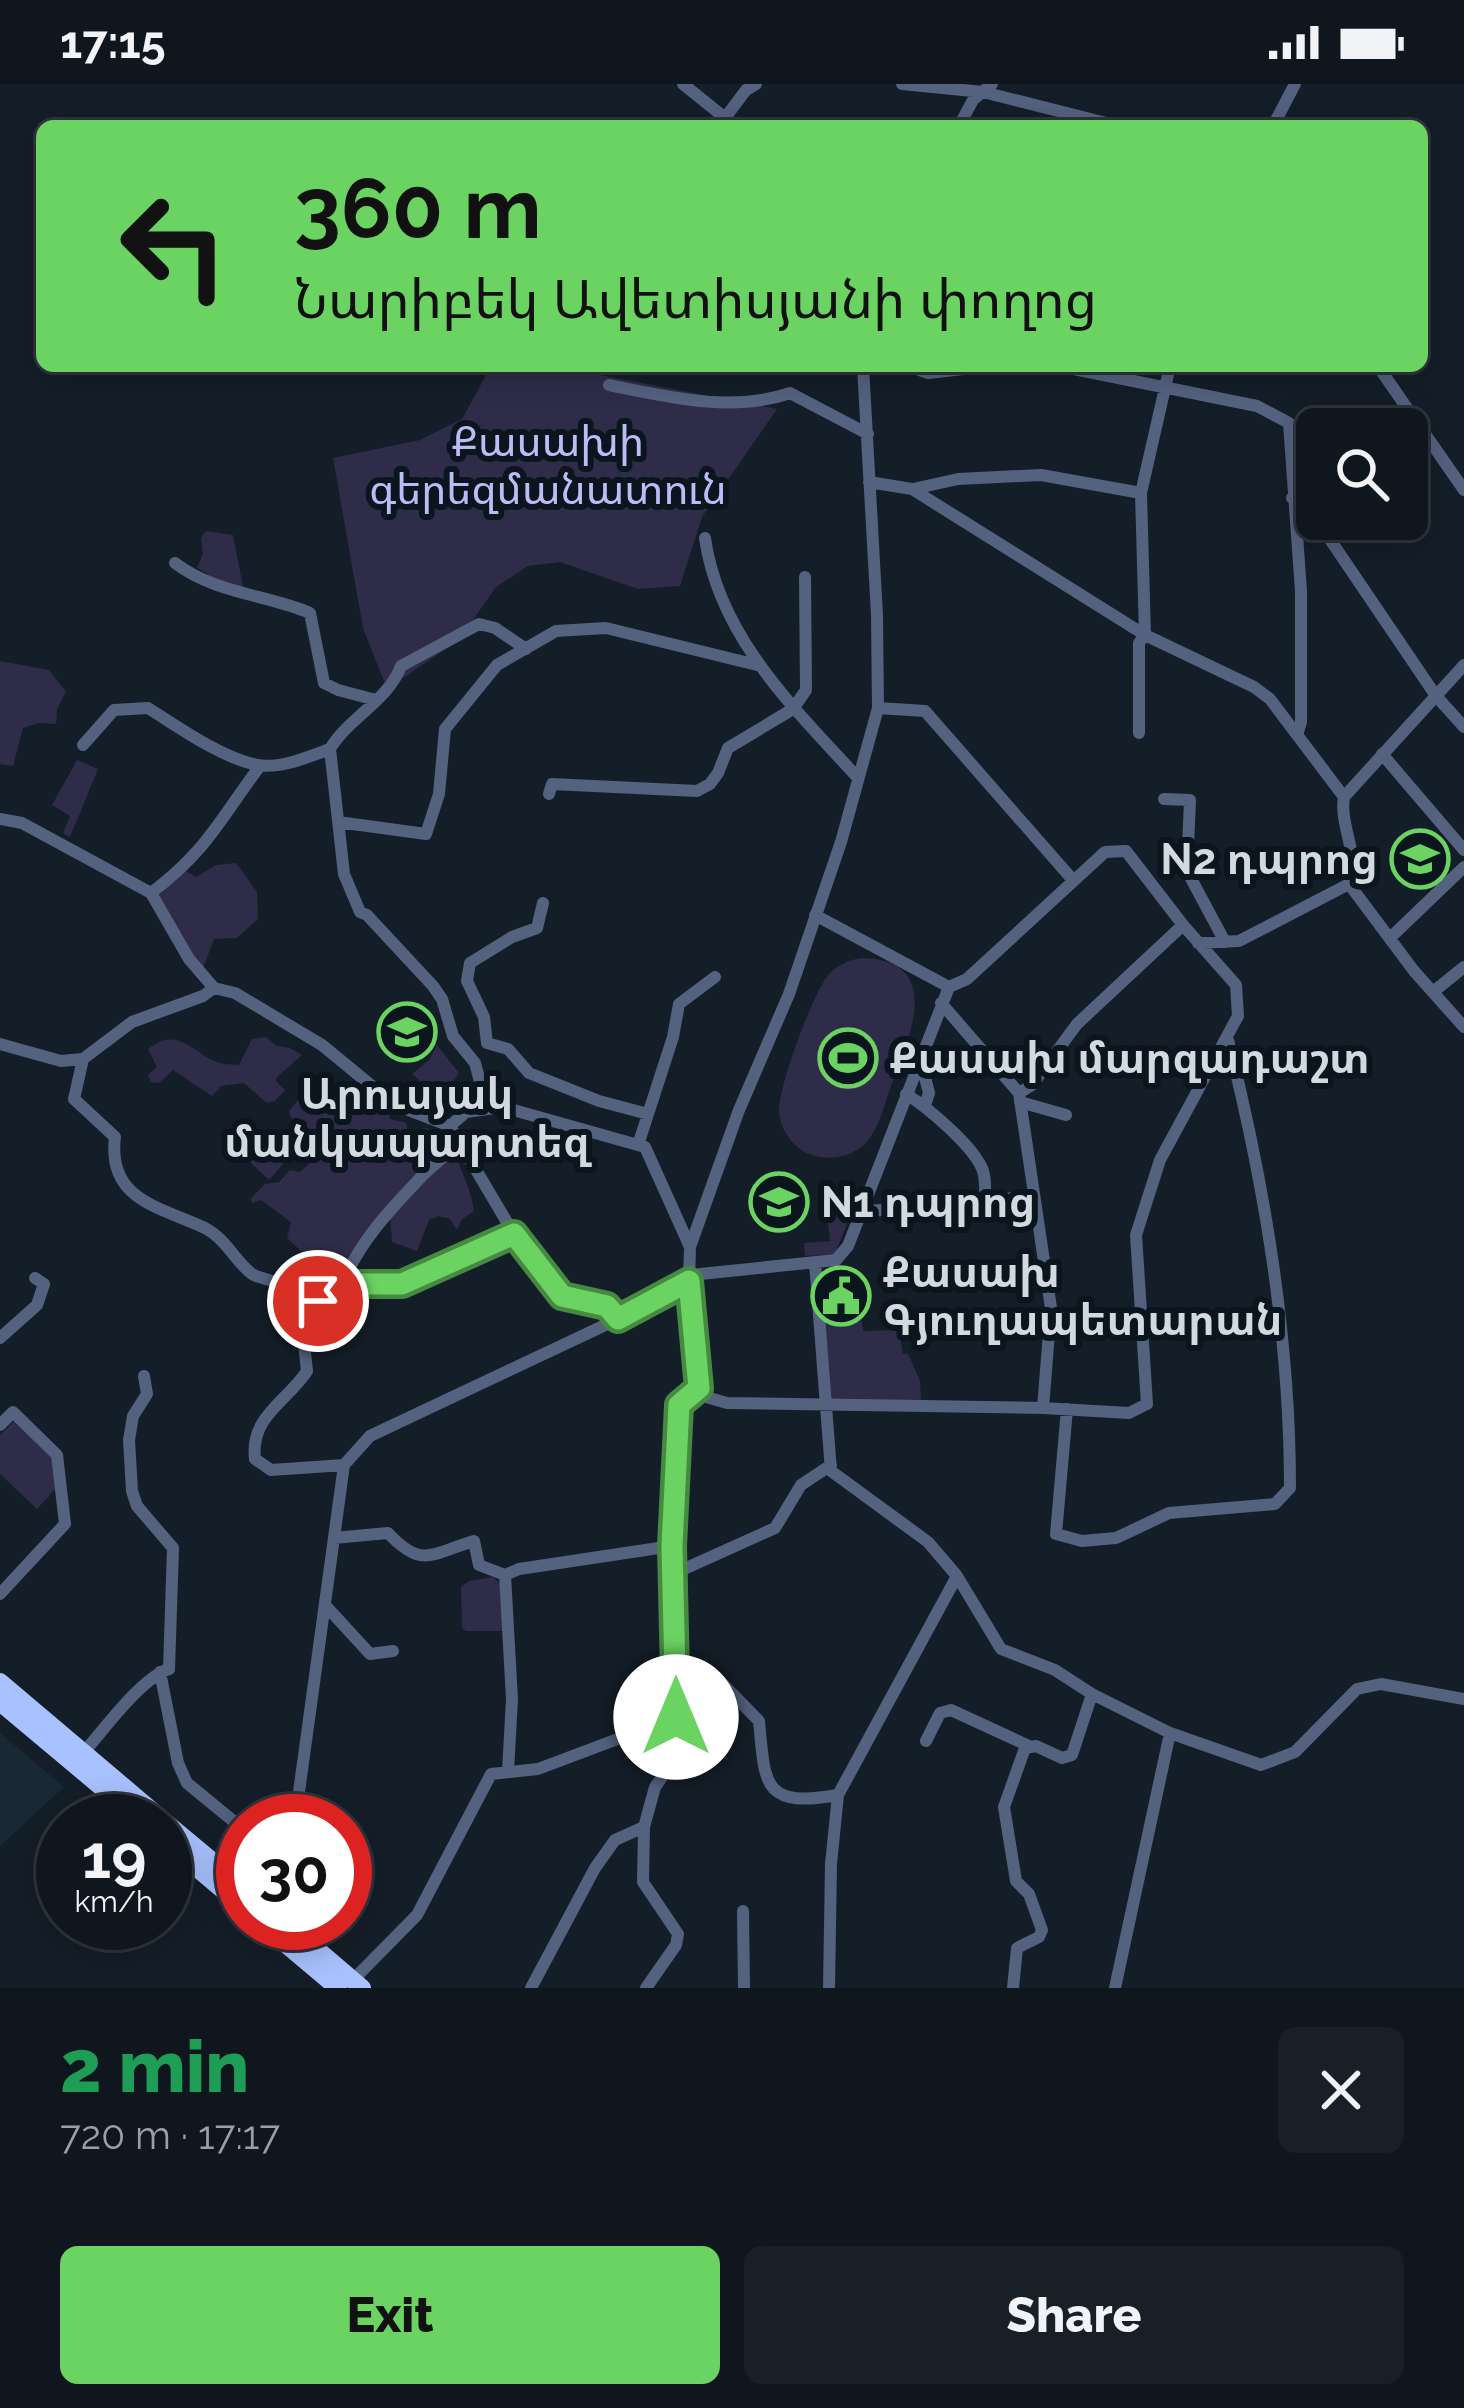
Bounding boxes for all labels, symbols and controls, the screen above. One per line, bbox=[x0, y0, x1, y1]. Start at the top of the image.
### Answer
text: 17:15 bbox=[60, 16, 166, 69]
text: 360 m bbox=[294, 159, 542, 258]
icon: left bbox=[96, 168, 252, 324]
text: Նարիբեկ Ավետիսյանի փողոց bbox=[294, 267, 1097, 331]
map controls bbox=[1296, 408, 1428, 540]
button: search bbox=[1296, 408, 1428, 540]
park label: Քասախի գերեզմանատուն bbox=[369, 417, 727, 514]
school or university icon: N2 դպրոց bbox=[1389, 828, 1451, 890]
place label: N2 դպրոց bbox=[1161, 835, 1378, 884]
school or university icon: Արուսյակ մանկապարտեզ bbox=[376, 1001, 438, 1063]
sports icon: Քասախ մարզադաշտ bbox=[817, 1027, 879, 1089]
place label: Քասախ մարզադաշտ bbox=[890, 1034, 1370, 1083]
place label: Արուսյակ մանկապարտեզ bbox=[224, 1070, 592, 1167]
school or university icon: N1 դպրոց bbox=[748, 1171, 810, 1233]
place label: N1 դպրոց bbox=[821, 1178, 1035, 1227]
place label: Քասախ Գյուղապետարան bbox=[883, 1248, 1283, 1345]
pin bbox=[267, 1250, 369, 1352]
public building icon: Քասախ Գյուղապետարան bbox=[810, 1265, 872, 1327]
icon: arrive bbox=[285, 1268, 351, 1334]
position arrow bbox=[613, 1654, 739, 1780]
speed limit sign: 30 bbox=[216, 1794, 372, 1950]
text: 19 bbox=[82, 1822, 146, 1892]
text: km/h bbox=[74, 1884, 154, 1919]
text: 2 min bbox=[60, 2024, 249, 2109]
button: close bbox=[1278, 2027, 1404, 2153]
text: 720 m · 17:17 bbox=[60, 2112, 280, 2158]
button: Exit bbox=[60, 2246, 720, 2384]
button: Share bbox=[744, 2246, 1404, 2384]

